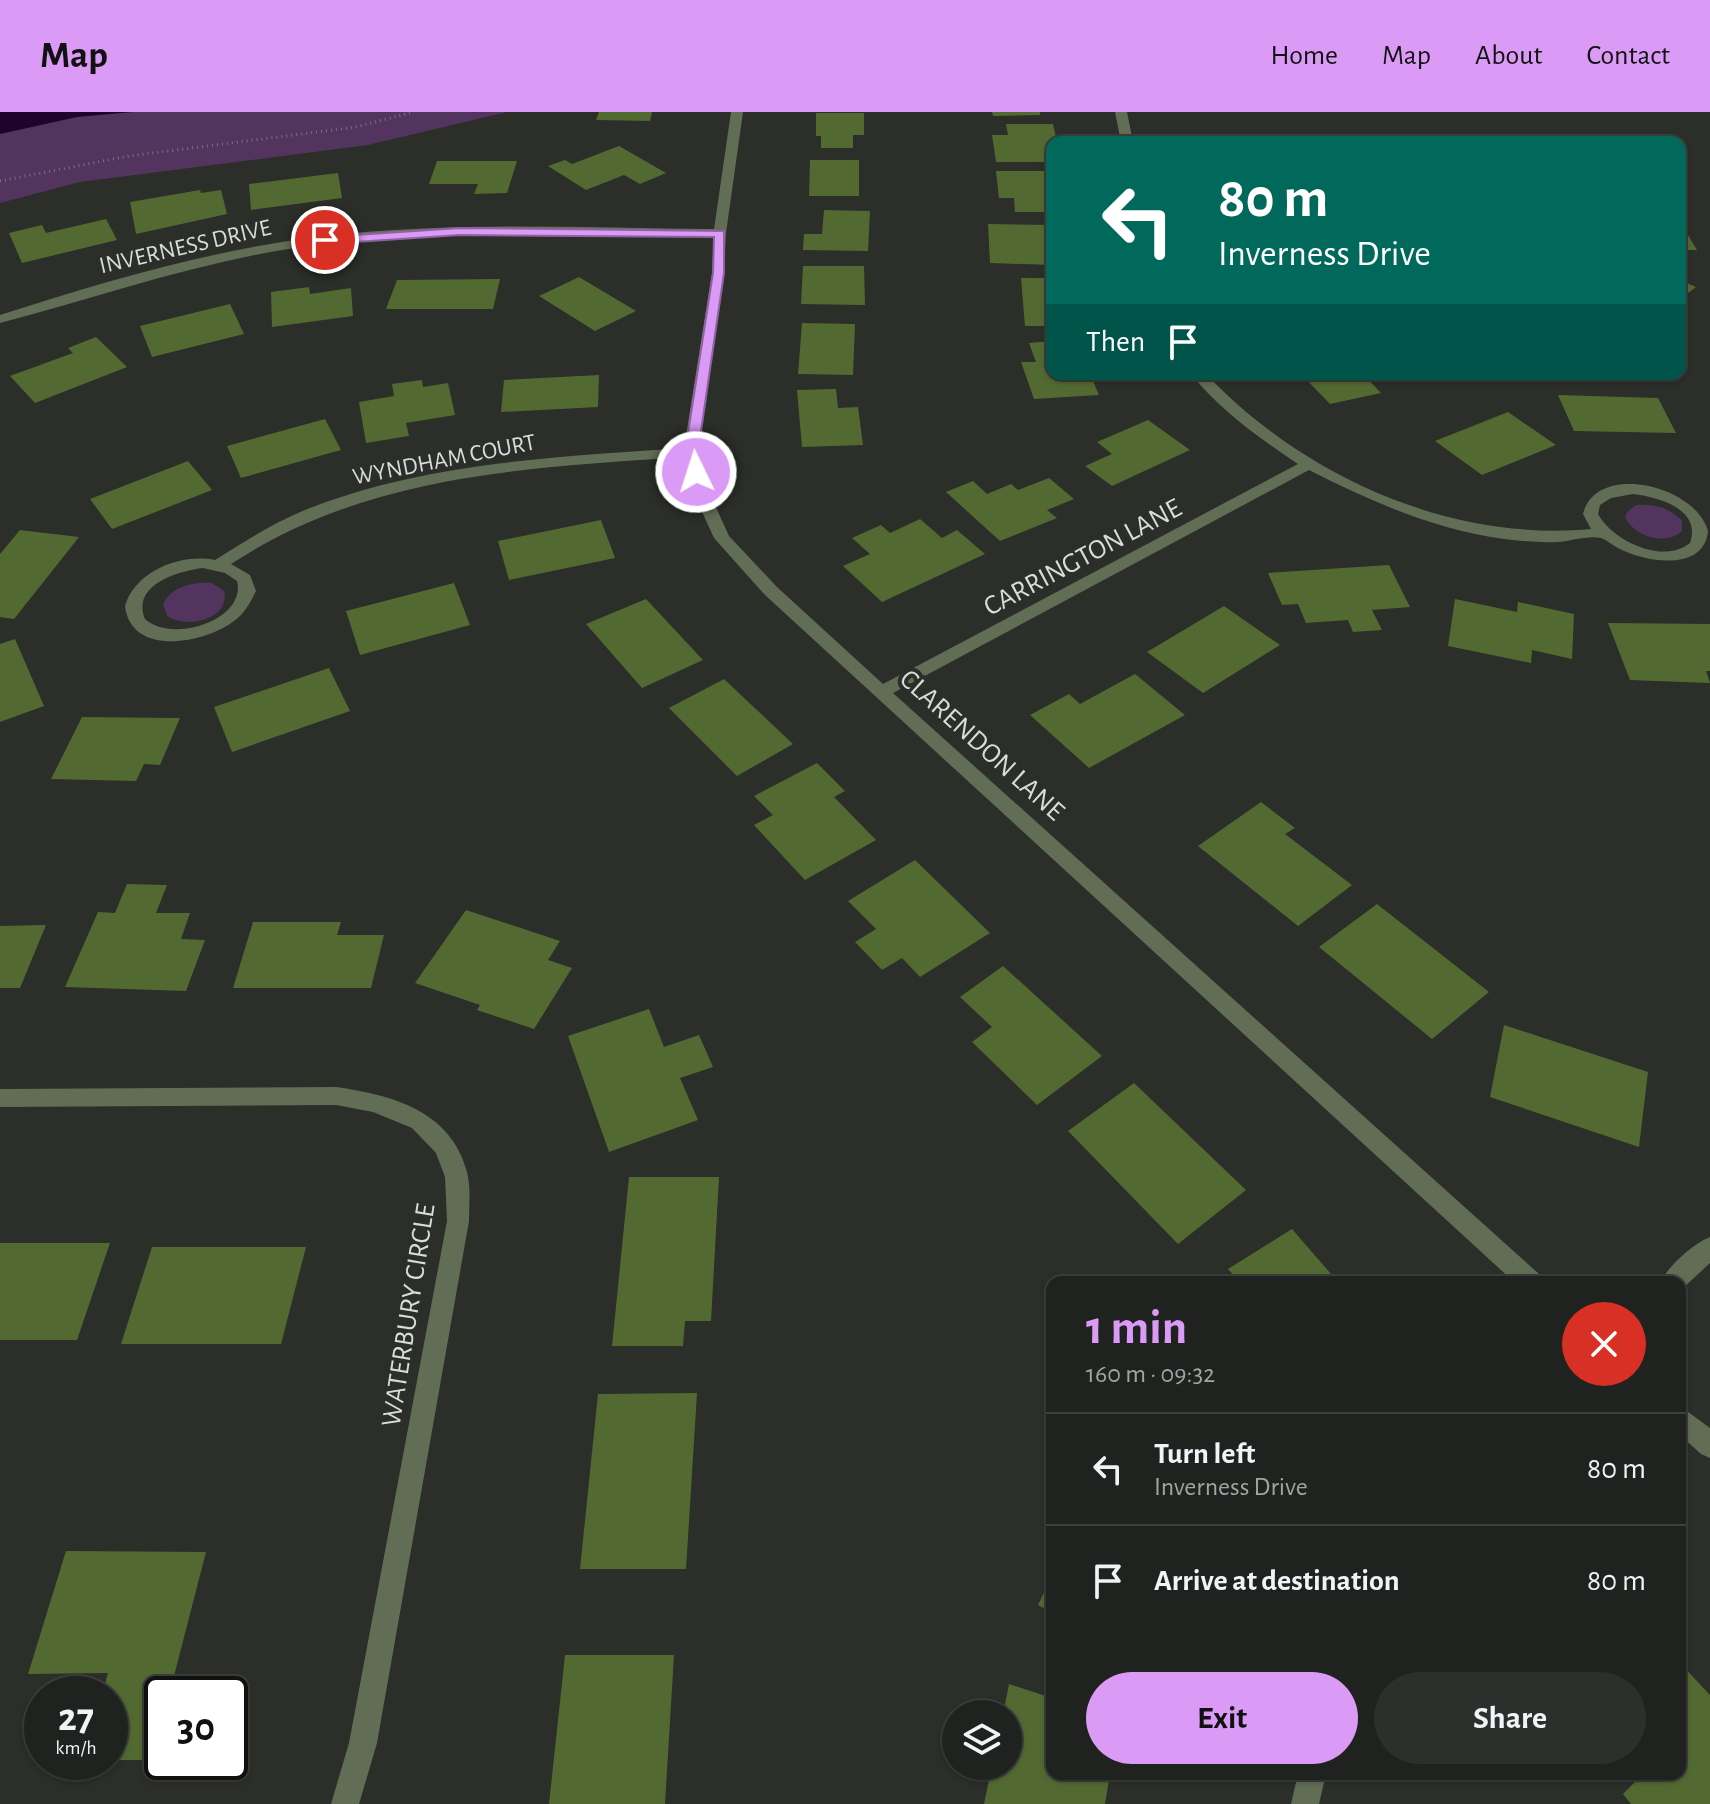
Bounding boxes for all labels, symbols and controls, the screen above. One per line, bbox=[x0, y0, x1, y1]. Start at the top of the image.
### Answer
text: Map bbox=[40, 37, 108, 75]
text: Home bbox=[1271, 42, 1338, 70]
text: Map bbox=[1382, 42, 1431, 70]
text: About bbox=[1475, 42, 1543, 70]
text: Contact bbox=[1587, 42, 1670, 70]
icon: left bbox=[1086, 168, 1190, 272]
text: 80 m bbox=[1218, 171, 1328, 227]
pin bbox=[291, 206, 359, 274]
street label: INVERNESS DRIVE bbox=[97, 215, 274, 278]
icon: arrive bbox=[303, 218, 347, 262]
text: Inverness Drive bbox=[1218, 236, 1431, 272]
icon: arrive bbox=[1161, 320, 1205, 364]
text: Then bbox=[1086, 327, 1145, 357]
street label: WYNDHAM COURT bbox=[351, 430, 538, 490]
position arrow bbox=[654, 430, 738, 514]
street label: CARRINGTON LANE bbox=[980, 494, 1186, 622]
street label: CLARENDON LANE bbox=[894, 665, 1069, 826]
street label: WATERBURY CIRCLE bbox=[378, 1202, 440, 1429]
button: close bbox=[1562, 1302, 1646, 1386]
text: 1 min bbox=[1086, 1305, 1187, 1353]
text: 160 m · 09:32 bbox=[1086, 1361, 1215, 1387]
text: Turn left bbox=[1154, 1439, 1255, 1469]
icon: left bbox=[1086, 1447, 1130, 1491]
text: 80 m bbox=[1587, 1454, 1646, 1484]
text: Inverness Drive bbox=[1154, 1474, 1308, 1500]
icon: arrive bbox=[1086, 1559, 1130, 1603]
text: Arrive at destination bbox=[1154, 1566, 1400, 1596]
text: 80 m bbox=[1587, 1566, 1646, 1596]
button: Exit bbox=[1086, 1672, 1358, 1764]
button: Share bbox=[1374, 1672, 1646, 1764]
speed limit sign: 30 bbox=[144, 1676, 248, 1780]
text: 27 bbox=[58, 1698, 94, 1738]
map controls bbox=[942, 1700, 1022, 1780]
button: layers bbox=[942, 1700, 1022, 1780]
text: km/h bbox=[55, 1738, 97, 1758]

